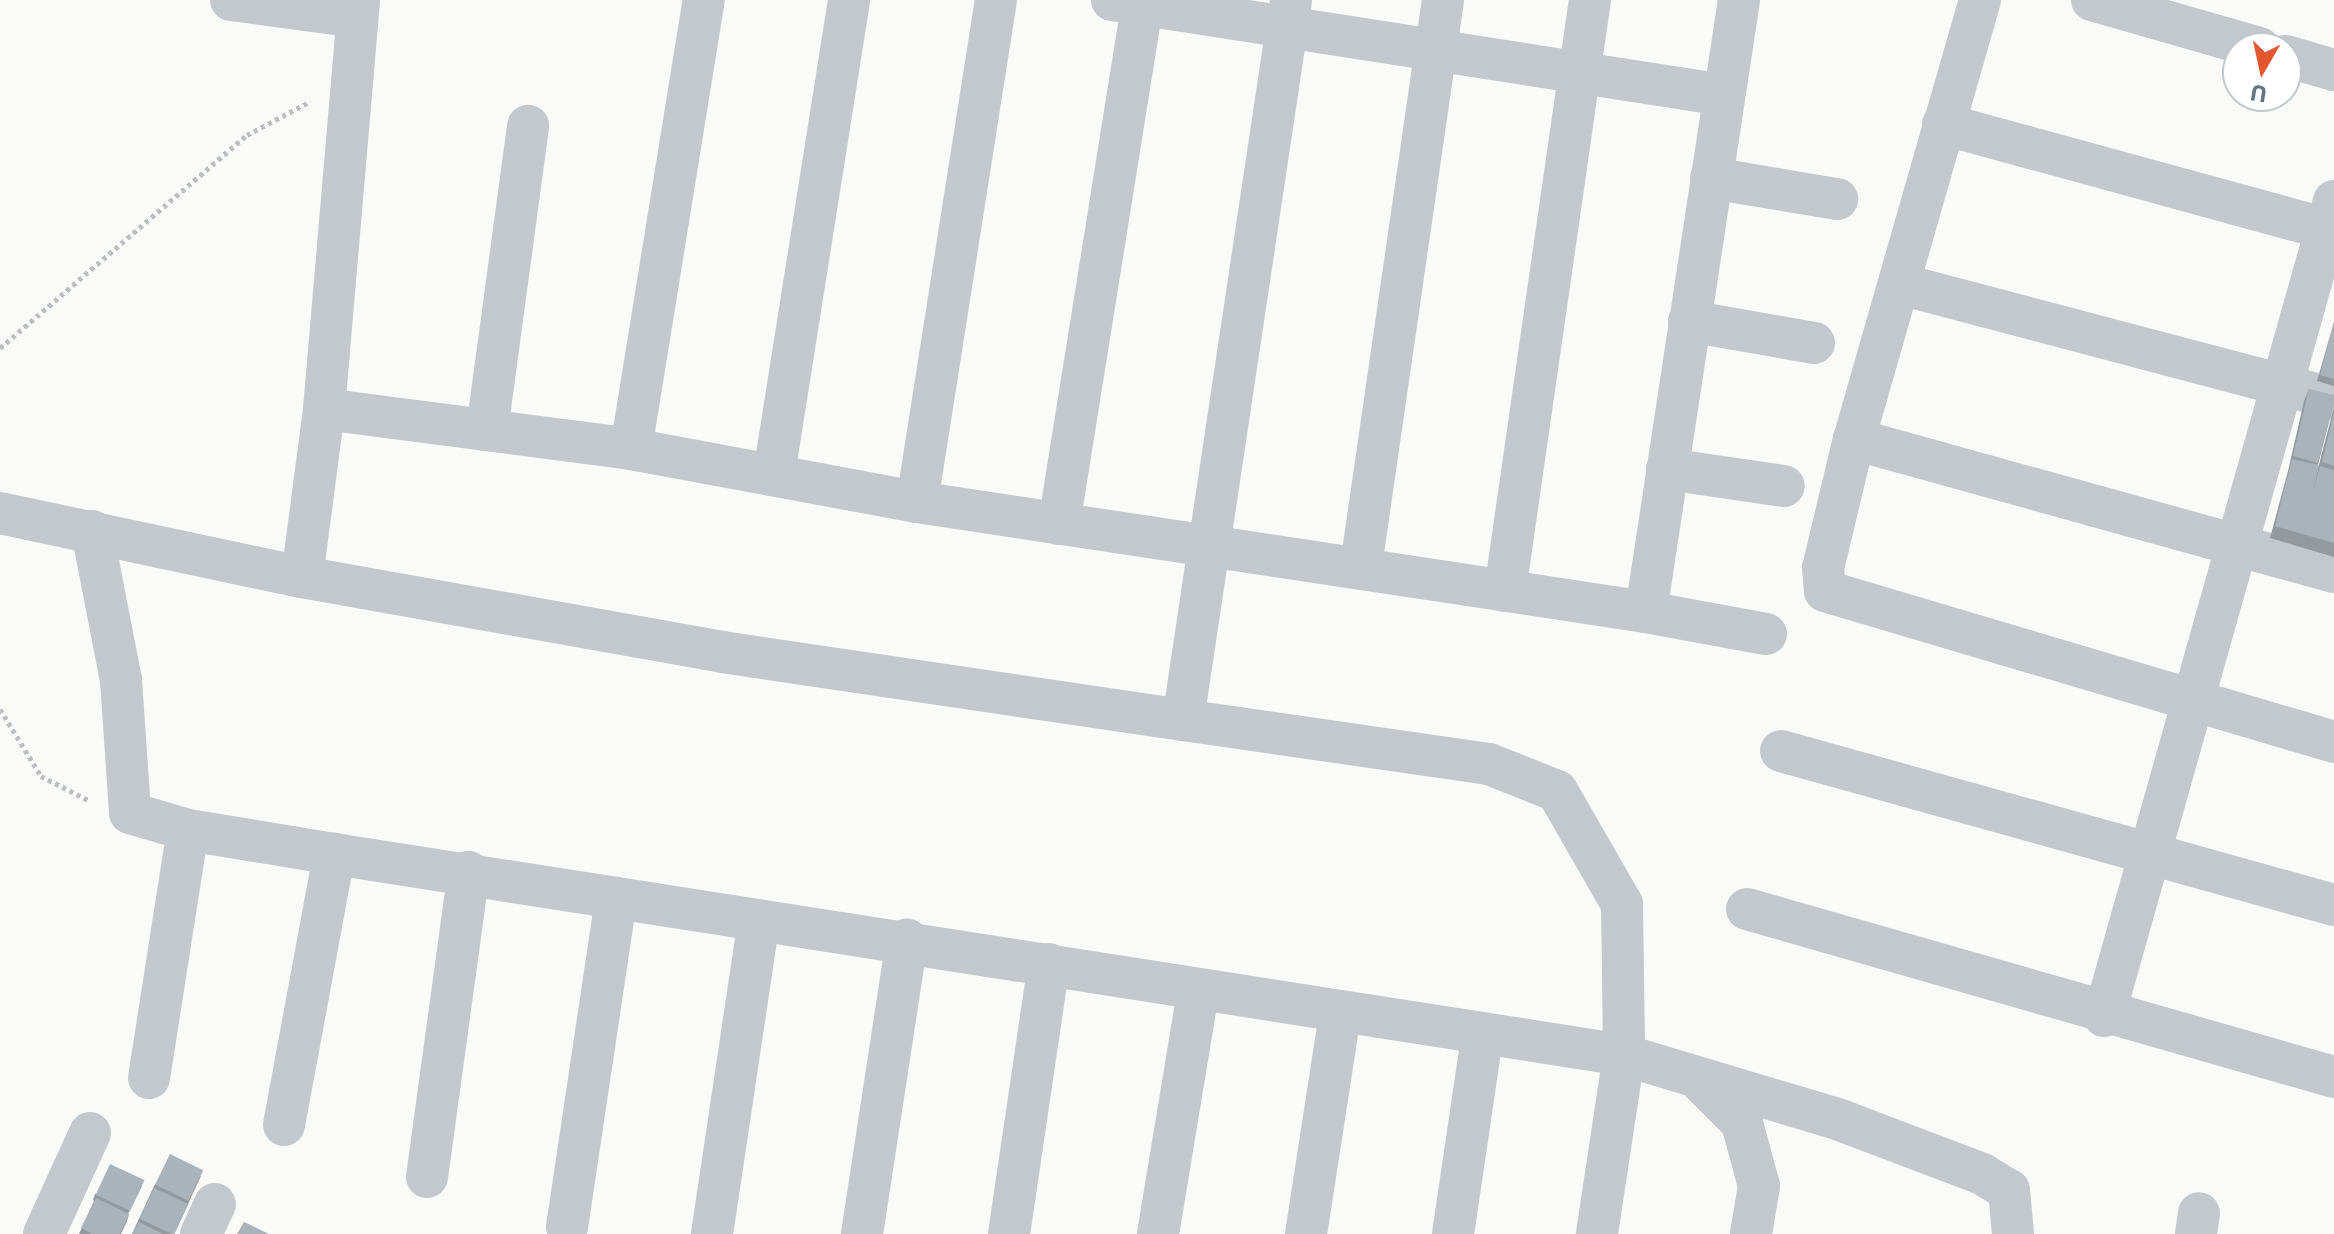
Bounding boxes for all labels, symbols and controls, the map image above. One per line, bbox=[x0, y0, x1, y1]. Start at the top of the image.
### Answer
north arrow bbox=[2222, 32, 2302, 112]
text: U bbox=[2248, 80, 2269, 109]

